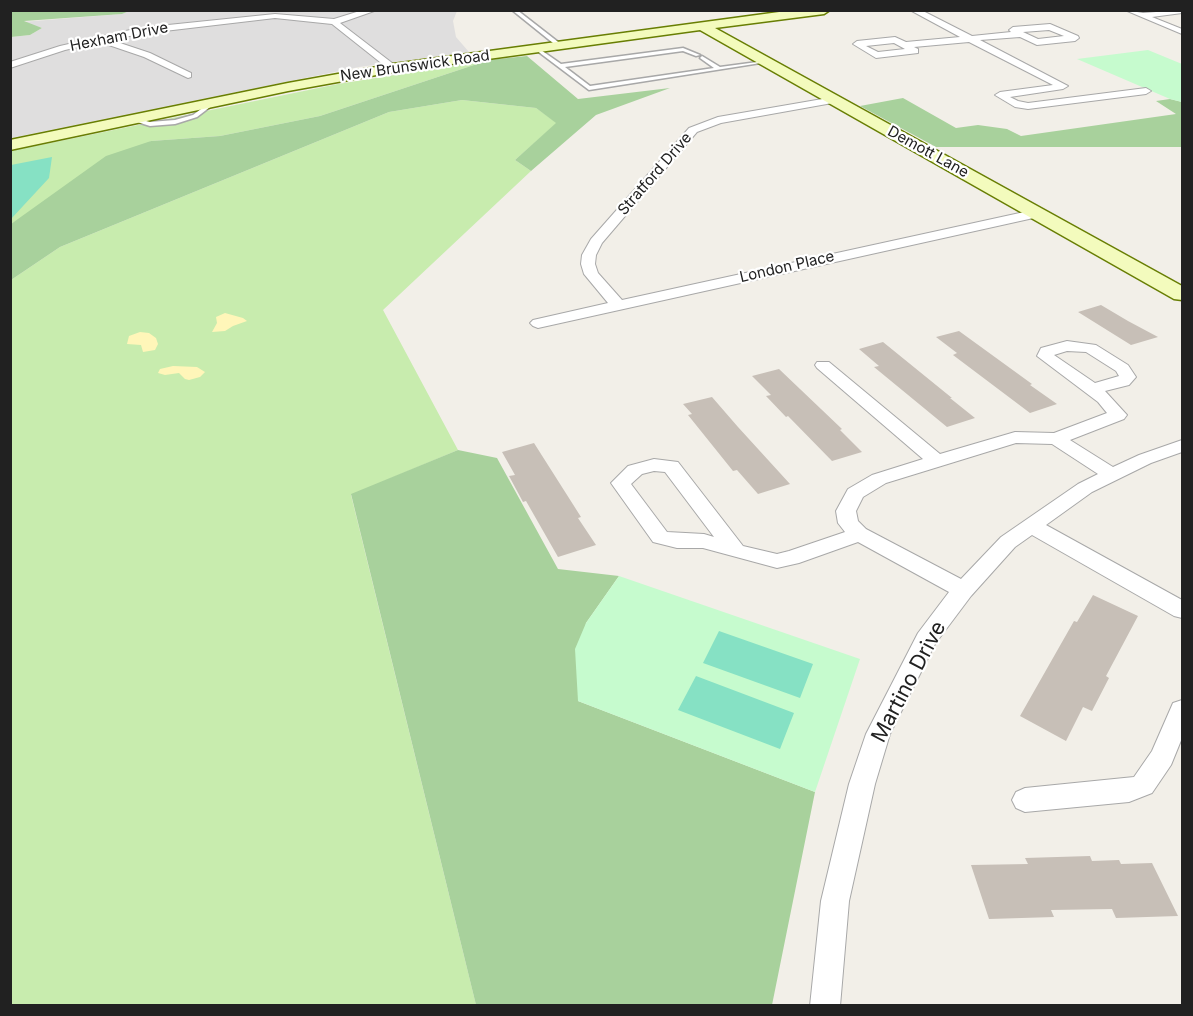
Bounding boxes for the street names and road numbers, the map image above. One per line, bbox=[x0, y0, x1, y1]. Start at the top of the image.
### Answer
street label: Hexham Drive bbox=[68, 19, 170, 55]
street label: New Brunswick Road bbox=[339, 47, 491, 85]
street label: Demott Lane bbox=[884, 122, 972, 182]
street label: Stratford Drive bbox=[614, 129, 696, 219]
street label: London Place bbox=[738, 247, 836, 287]
street label: Martino Drive bbox=[866, 617, 952, 747]

